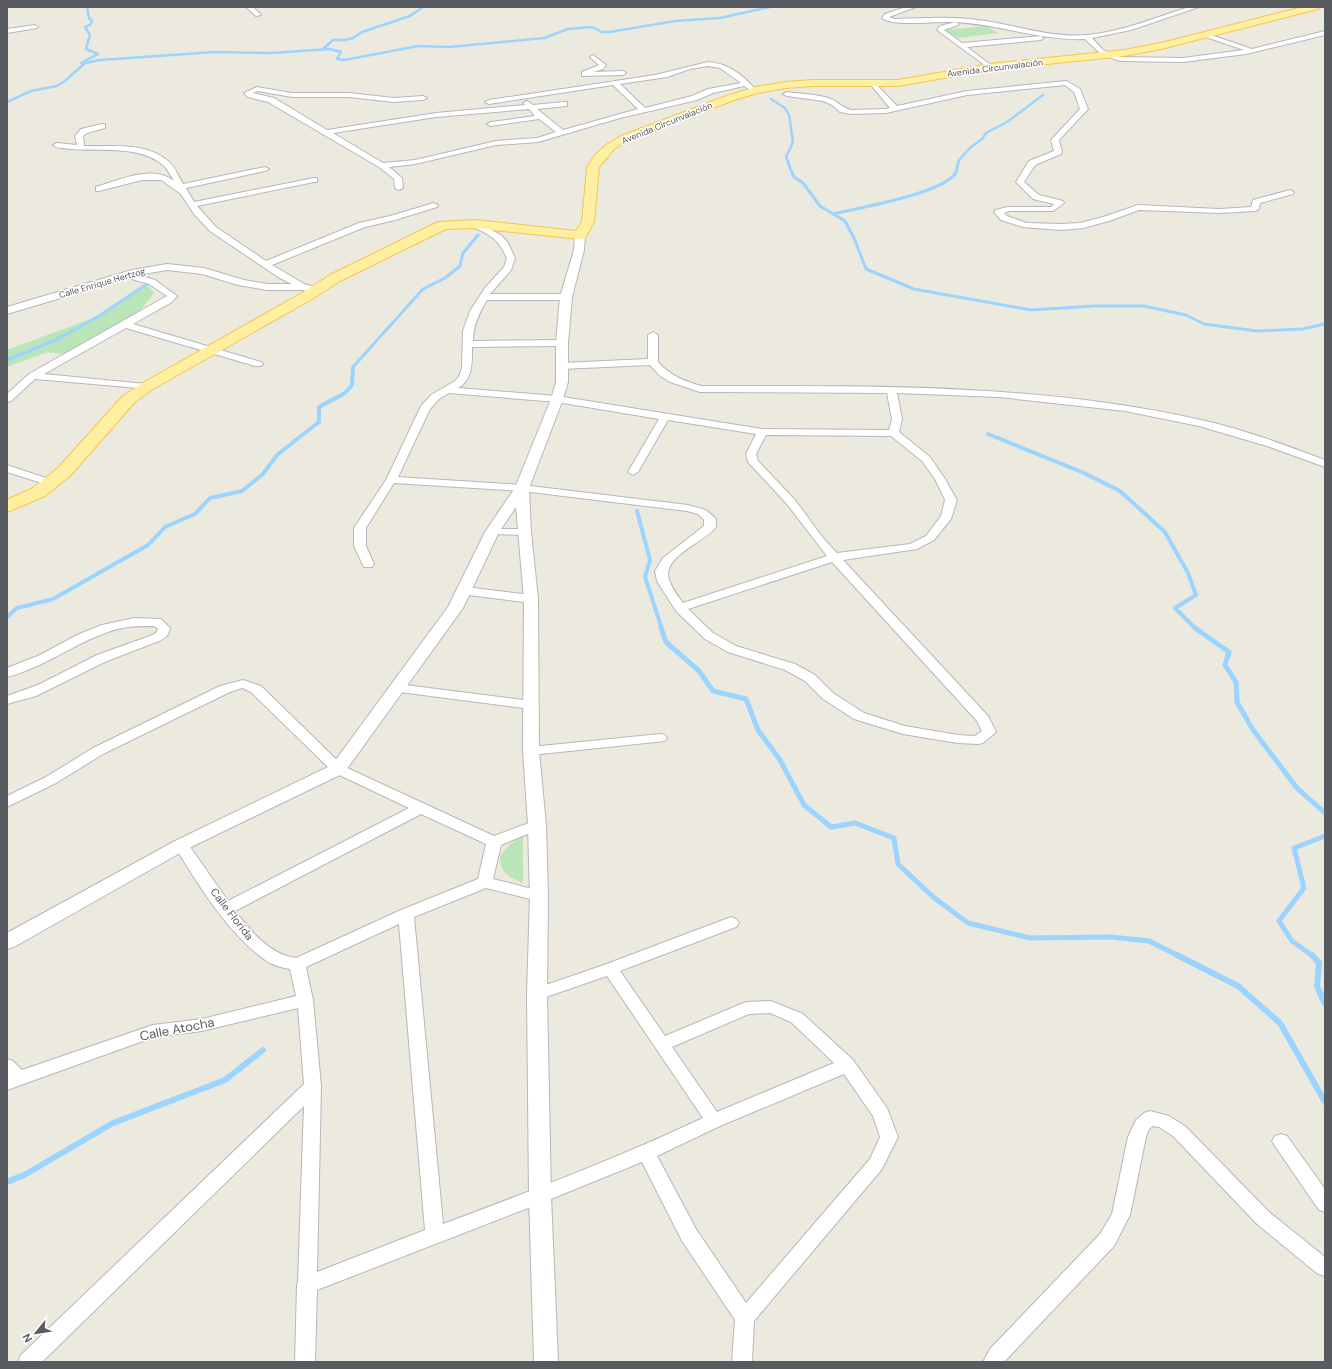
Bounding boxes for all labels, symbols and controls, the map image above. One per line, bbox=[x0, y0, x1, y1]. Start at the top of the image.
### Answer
street label: Avenida Circunvalación bbox=[946, 56, 1044, 80]
street label: Avenida Circunvalación bbox=[620, 99, 714, 147]
street label: Calle Enrique Hertzog bbox=[57, 265, 147, 301]
street label: Calle Florida bbox=[207, 885, 257, 943]
street label: Calle Atocha bbox=[138, 1013, 216, 1045]
north arrow bbox=[16, 1313, 56, 1353]
text: N bbox=[19, 1331, 35, 1345]

